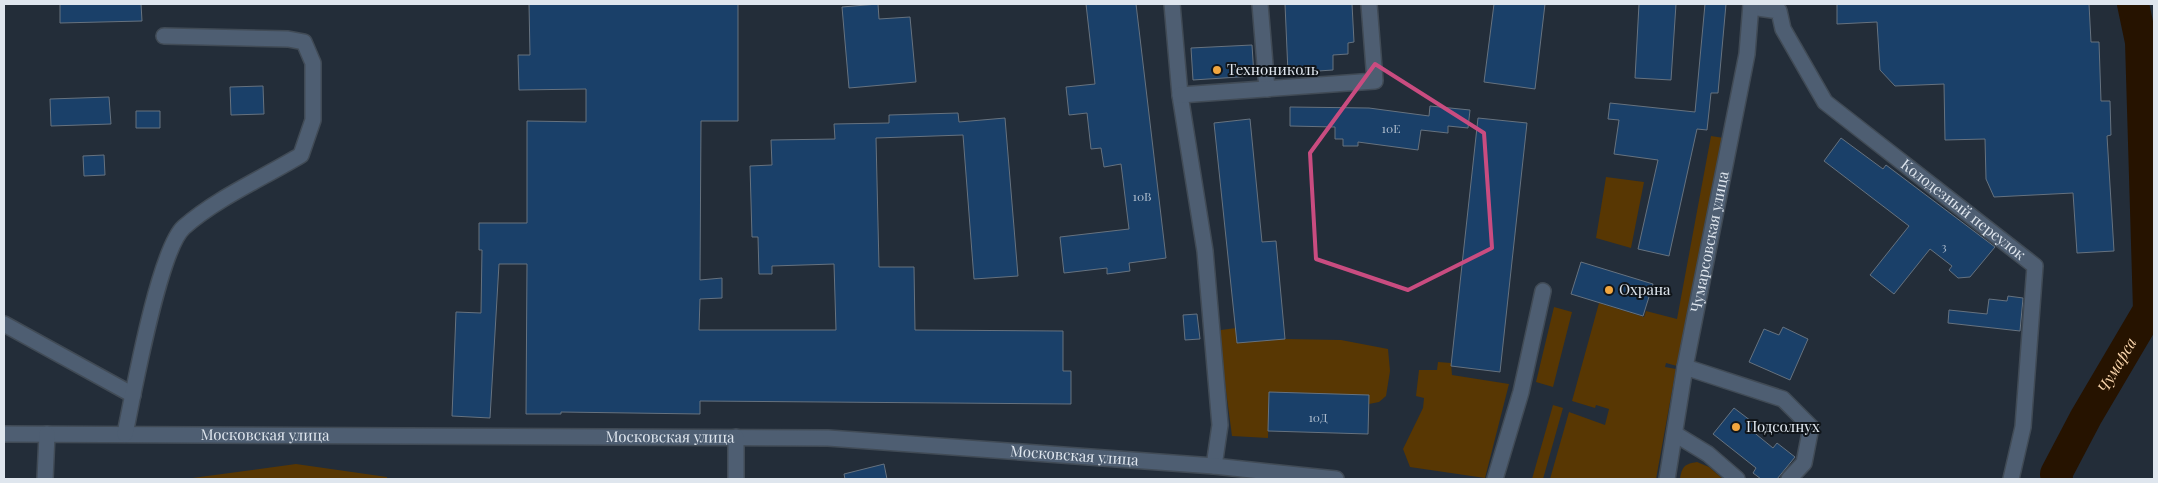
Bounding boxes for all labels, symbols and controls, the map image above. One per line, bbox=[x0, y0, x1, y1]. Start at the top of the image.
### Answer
place label: Технониколь bbox=[1227, 59, 1319, 79]
marker: Технониколь bbox=[1211, 64, 1223, 76]
house number: 10Е bbox=[1382, 120, 1400, 136]
street label: Колодезный переулок bbox=[1897, 154, 2030, 264]
street label: Чумарсовская улица bbox=[1685, 169, 1733, 314]
house number: 10В bbox=[1132, 188, 1152, 204]
house number: 3 bbox=[1941, 238, 1947, 254]
place label: Охрана bbox=[1619, 279, 1671, 299]
marker: Охрана bbox=[1603, 284, 1615, 296]
water label: Чумарса bbox=[2092, 333, 2141, 396]
house number: 10Д bbox=[1308, 409, 1328, 425]
place label: Подсолнух bbox=[1746, 416, 1820, 436]
marker: Подсолнух bbox=[1730, 421, 1742, 433]
street label: Московская улица bbox=[201, 424, 330, 445]
street label: Московская улица bbox=[606, 426, 735, 447]
street label: Московская улица bbox=[1009, 440, 1140, 470]

